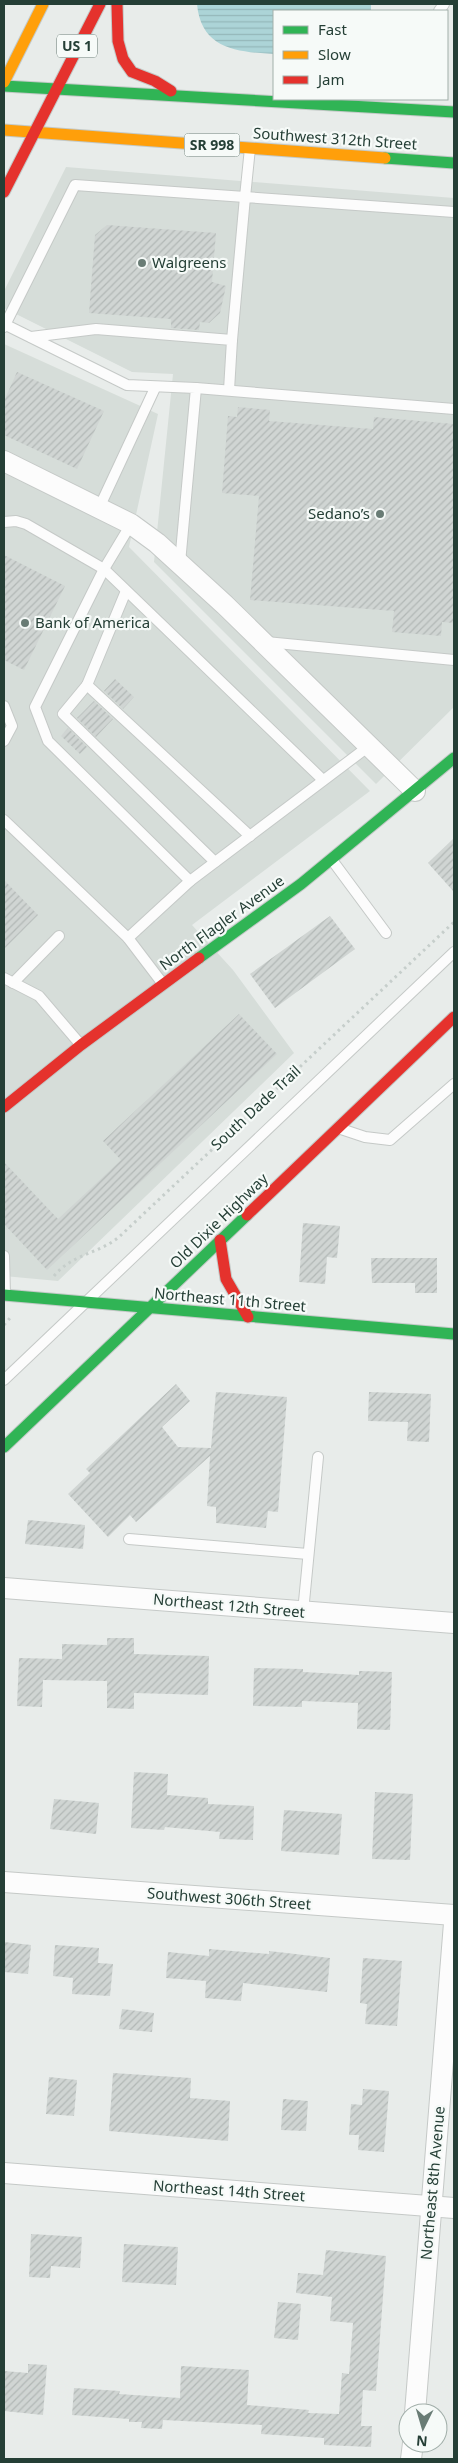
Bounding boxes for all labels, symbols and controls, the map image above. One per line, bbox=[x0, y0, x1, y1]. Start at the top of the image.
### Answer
legend bbox=[273, 10, 448, 100]
text: Fast bbox=[318, 19, 347, 39]
road number: US 1 bbox=[57, 34, 97, 58]
text: Slow bbox=[318, 44, 351, 64]
text: Jam bbox=[316, 69, 345, 89]
street label: Southwest 312th Street bbox=[252, 122, 418, 154]
road number: SR 998 bbox=[184, 134, 240, 156]
place label: Walgreens bbox=[152, 252, 226, 272]
marker: Walgreens bbox=[136, 257, 148, 269]
place label: Sedano’s bbox=[308, 503, 370, 523]
marker: Sedano’s bbox=[374, 508, 386, 520]
place label: Bank of America bbox=[35, 612, 150, 632]
marker: Bank of America bbox=[19, 617, 31, 629]
street label: North Flagler Avenue bbox=[155, 870, 288, 974]
street label: South Dade Trail bbox=[206, 1060, 304, 1154]
street label: Old Dixie Highway bbox=[165, 1168, 272, 1272]
street label: Northeast 11th Street bbox=[153, 1282, 307, 1316]
street label: Northeast 12th Street bbox=[152, 1588, 306, 1622]
street label: Southwest 306th Street bbox=[146, 1882, 312, 1914]
street label: Northeast 8th Avenue bbox=[415, 2105, 449, 2261]
street label: Northeast 14th Street bbox=[152, 2175, 306, 2205]
north arrow bbox=[398, 2403, 448, 2453]
text: N bbox=[415, 2431, 428, 2451]

